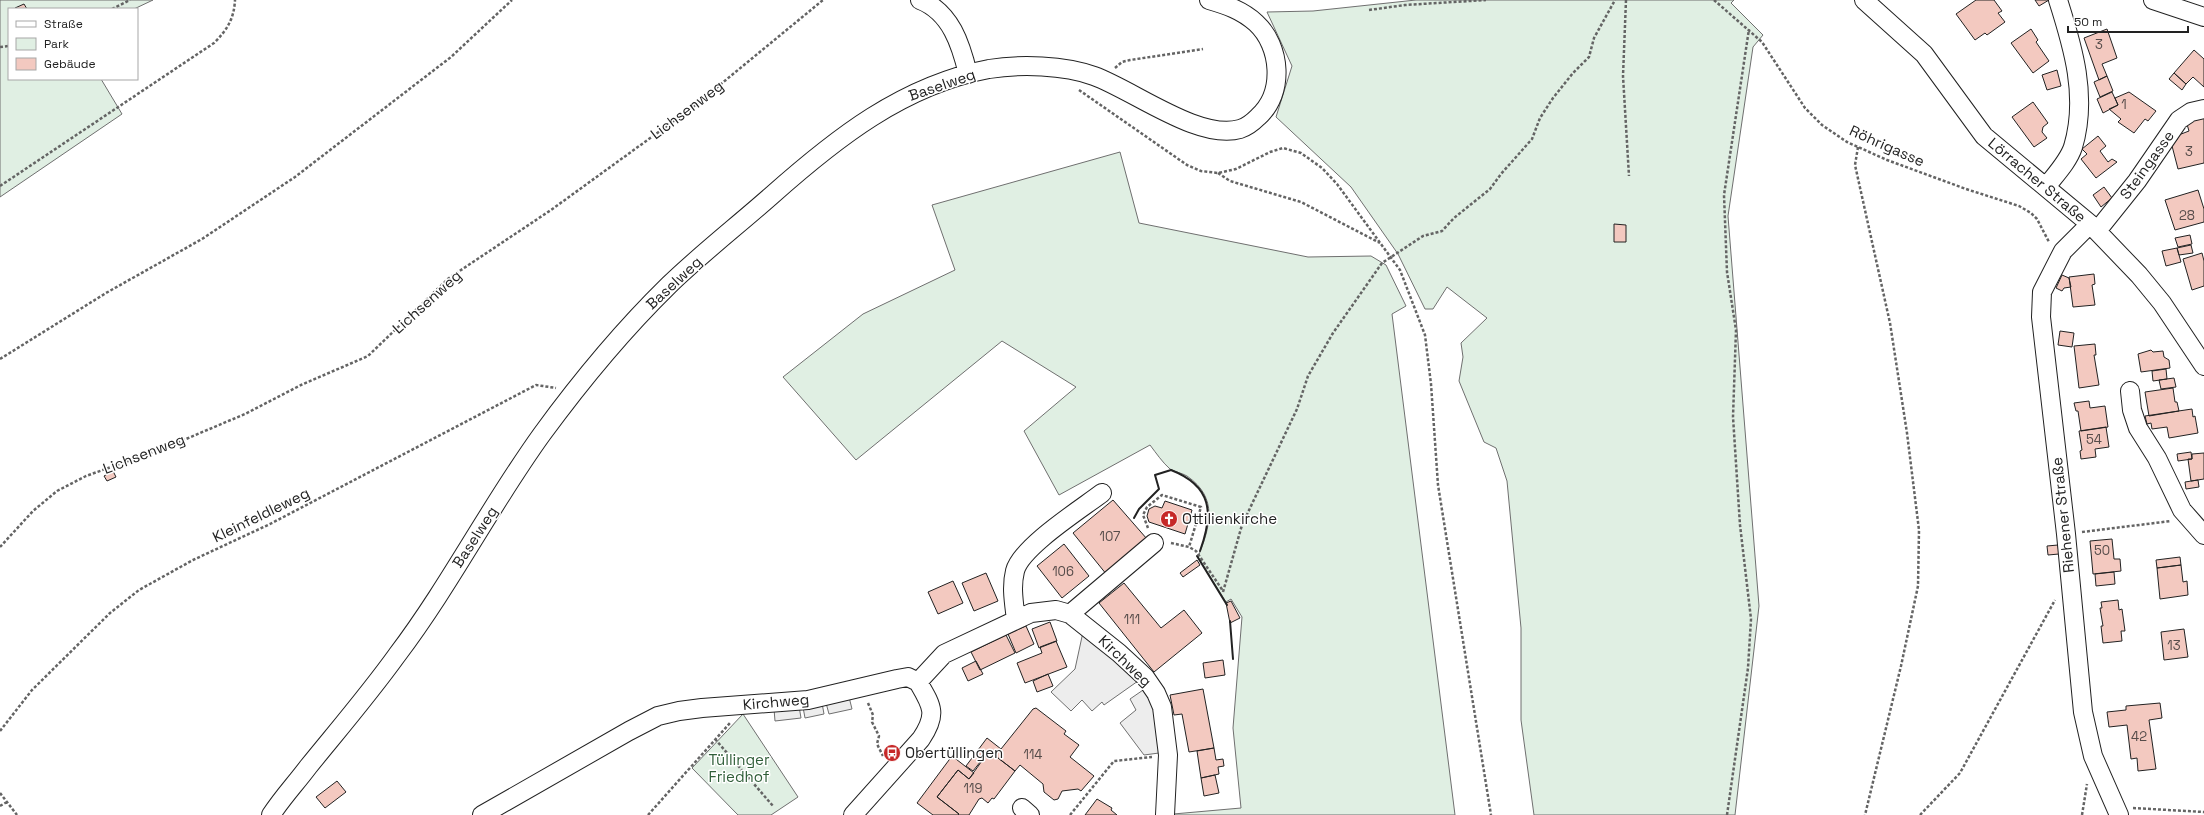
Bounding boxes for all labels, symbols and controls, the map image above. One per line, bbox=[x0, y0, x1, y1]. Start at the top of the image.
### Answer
legend bbox=[8, 8, 138, 80]
scale bar bbox=[2068, 8, 2188, 34]
text: 50 m bbox=[2074, 14, 2102, 30]
text: Straße bbox=[44, 16, 83, 32]
text: Park bbox=[44, 36, 69, 52]
house number: 3 bbox=[2095, 36, 2103, 53]
text: Gebäude bbox=[44, 56, 96, 72]
street label: Baselweg bbox=[906, 64, 978, 105]
street label: Lichsenweg bbox=[647, 76, 727, 143]
house number: 1 bbox=[2121, 96, 2127, 113]
street label: Röhrigasse bbox=[1847, 121, 1928, 171]
street label: Steingasse bbox=[2115, 126, 2178, 203]
street label: Lörracher Straße bbox=[1985, 133, 2090, 226]
house number: 3 bbox=[2185, 143, 2193, 160]
house number: 28 bbox=[2179, 207, 2195, 224]
street label: Baselweg bbox=[642, 252, 705, 313]
street label: Lichsenweg bbox=[388, 266, 465, 338]
street label: Lichsenweg bbox=[100, 429, 188, 478]
house number: 54 bbox=[2086, 431, 2102, 448]
street label: Riehener Straße bbox=[2047, 456, 2078, 574]
street label: Kleinfeldleweg bbox=[209, 483, 312, 546]
street label: Baselweg bbox=[448, 502, 501, 571]
church icon: Ottilienkirche bbox=[1159, 509, 1179, 529]
place label: Ottilienkirche bbox=[1182, 509, 1277, 528]
house number: 107 bbox=[1100, 528, 1120, 545]
house number: 50 bbox=[2094, 542, 2110, 559]
house number: 106 bbox=[1052, 563, 1074, 580]
house number: 111 bbox=[1124, 611, 1140, 628]
street label: Kirchweg bbox=[1095, 631, 1156, 691]
house number: 13 bbox=[2167, 637, 2181, 654]
street label: Kirchweg bbox=[742, 689, 810, 714]
house number: 42 bbox=[2131, 728, 2147, 745]
bus stop icon: Obertüllingen bbox=[882, 743, 902, 763]
place label: Obertüllingen bbox=[905, 743, 1003, 762]
house number: 114 bbox=[1024, 746, 1043, 763]
park label: Tüllinger Friedhof bbox=[708, 750, 770, 786]
house number: 119 bbox=[964, 780, 982, 797]

